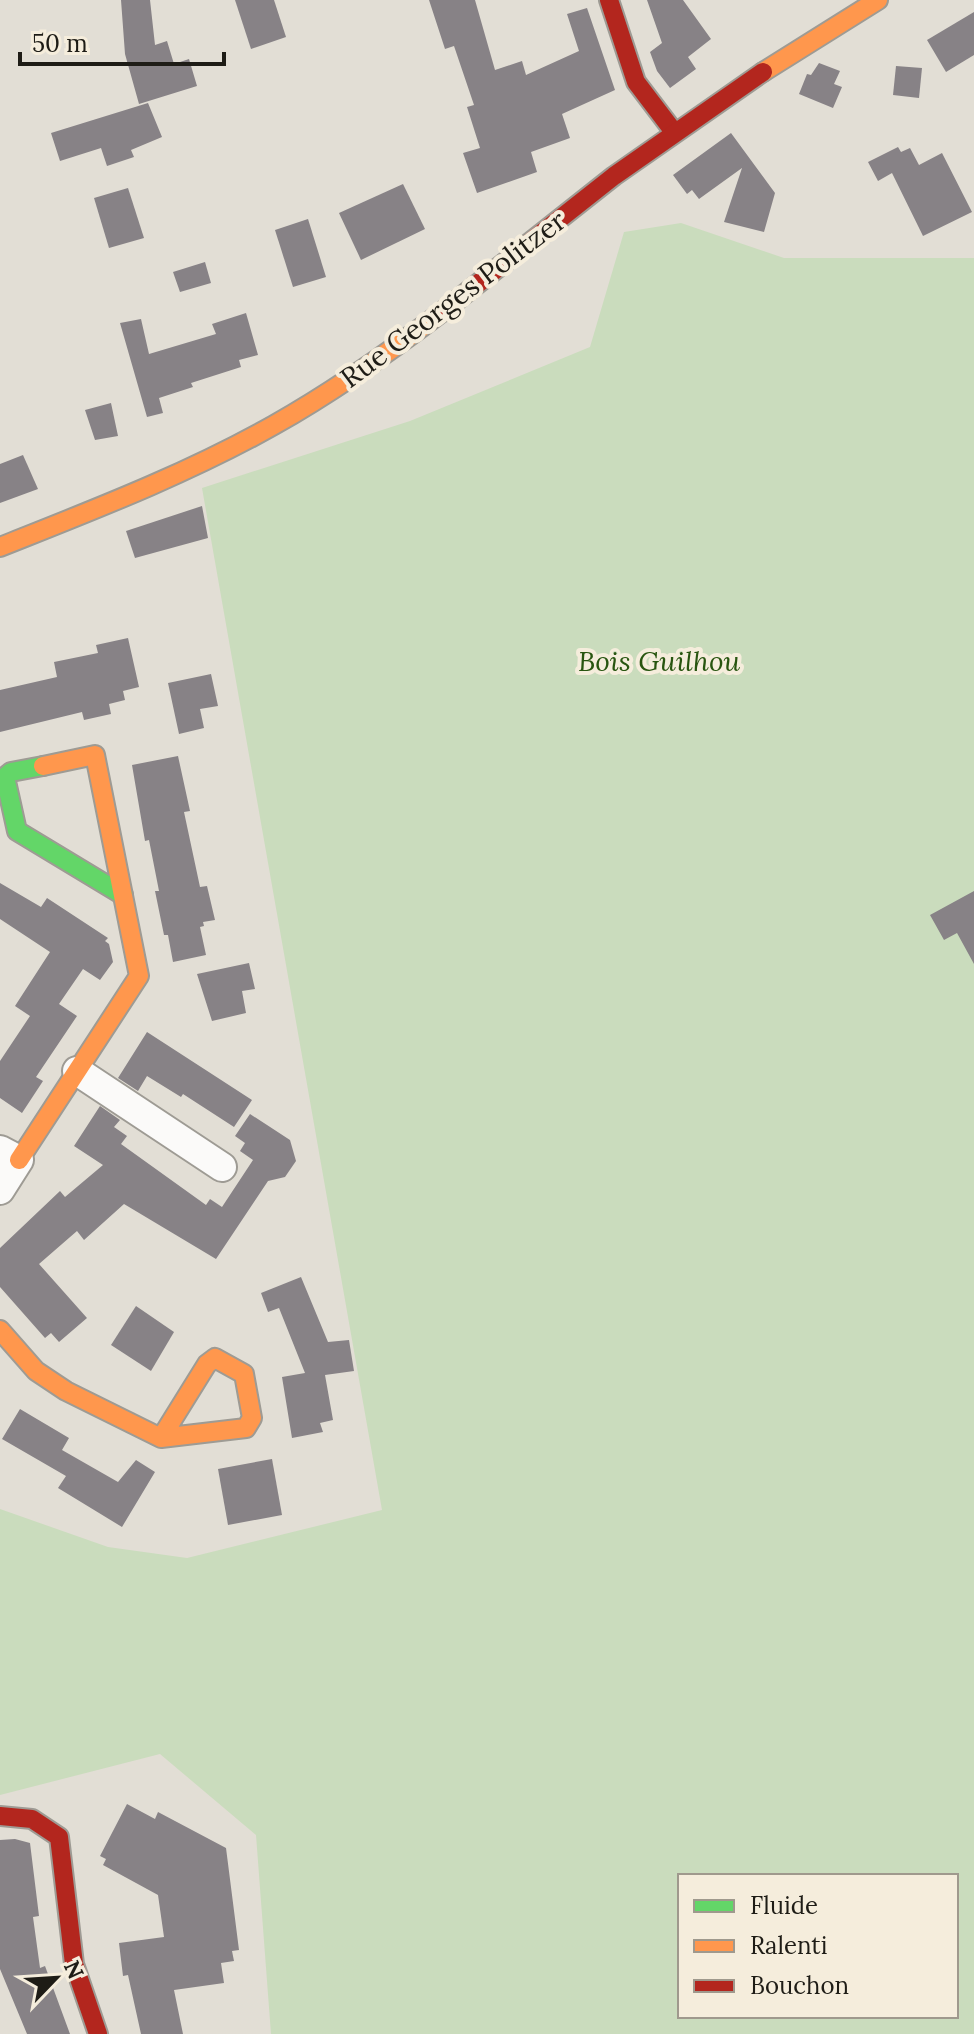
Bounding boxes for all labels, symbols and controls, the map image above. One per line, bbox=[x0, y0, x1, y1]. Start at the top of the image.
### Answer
scale bar bbox=[20, 16, 224, 66]
text: 50 m bbox=[32, 28, 88, 59]
street label: Rue Georges Politzer bbox=[333, 202, 573, 396]
park label: Bois Guilhou bbox=[578, 643, 741, 679]
legend bbox=[678, 1874, 958, 2018]
text: Fluide bbox=[750, 1890, 818, 1921]
text: Ralenti bbox=[750, 1930, 827, 1961]
north arrow bbox=[16, 1938, 96, 2018]
text: N bbox=[58, 1956, 90, 1983]
text: Bouchon bbox=[750, 1970, 849, 2001]

